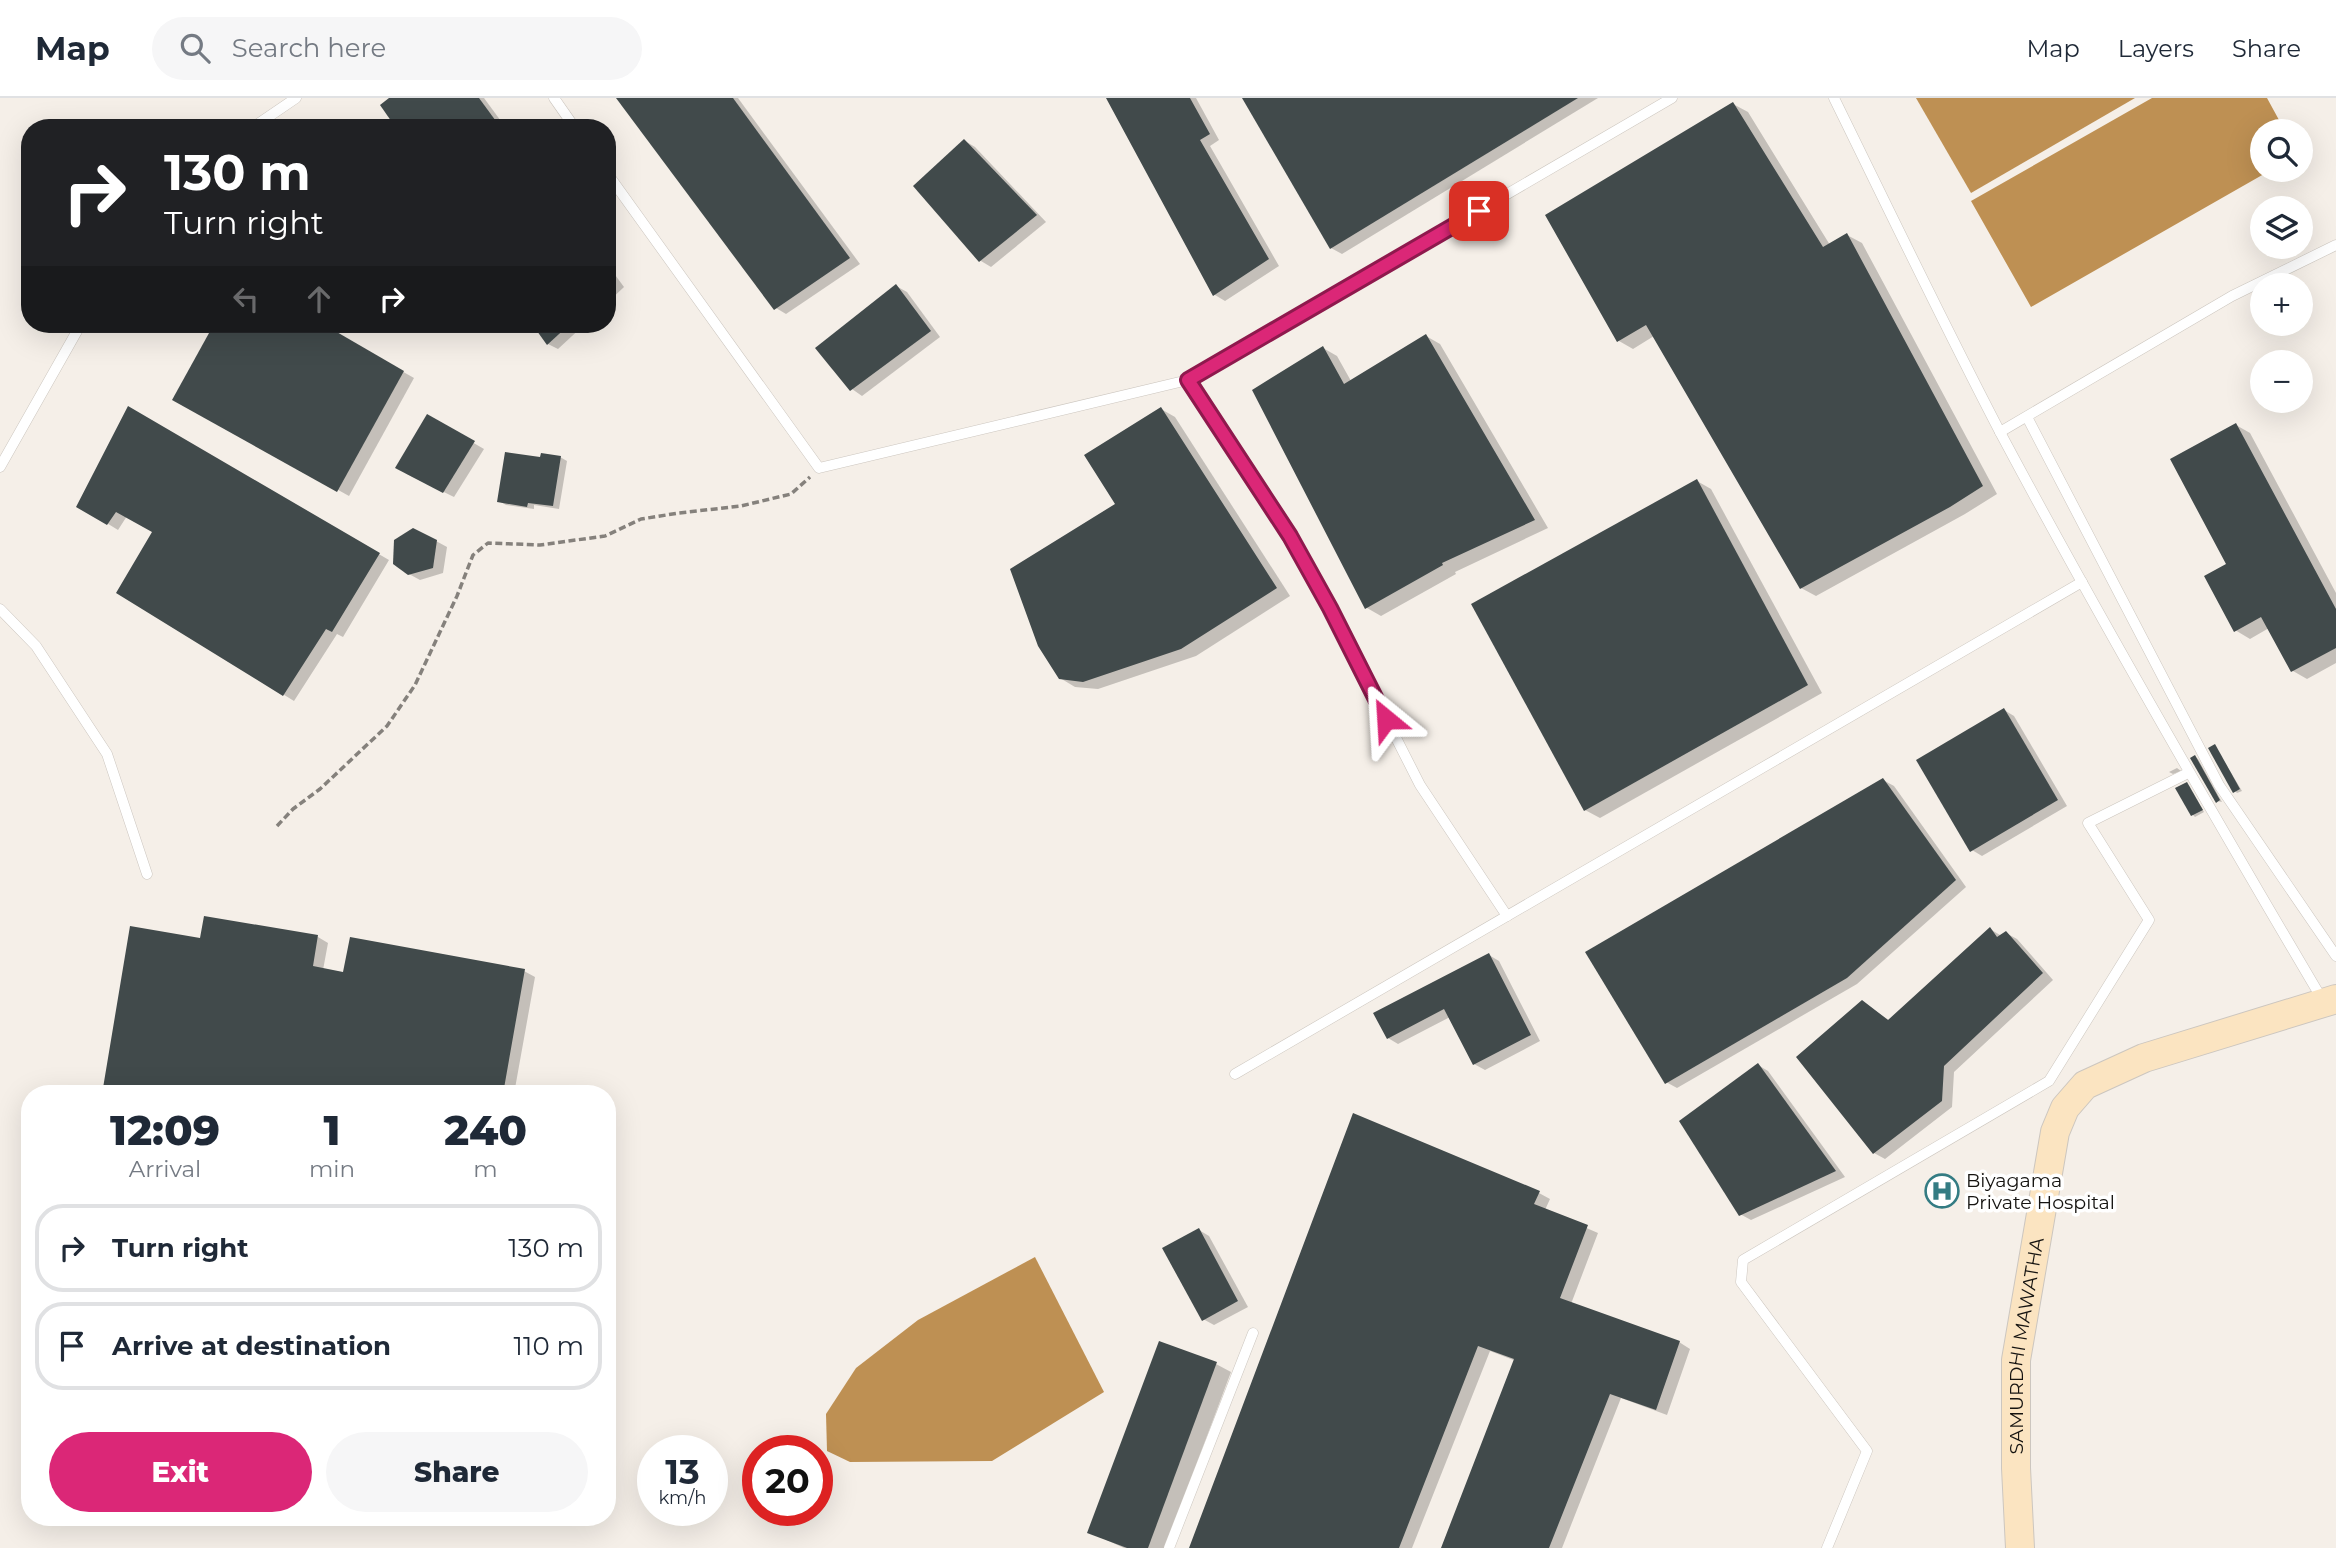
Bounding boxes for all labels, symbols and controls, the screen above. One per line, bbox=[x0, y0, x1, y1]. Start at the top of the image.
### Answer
search box bbox=[152, 17, 642, 80]
text: Map bbox=[35, 28, 110, 68]
icon: search bbox=[176, 29, 214, 67]
text: Search here bbox=[232, 32, 386, 64]
text: Map bbox=[2026, 34, 2080, 63]
text: Layers bbox=[2118, 34, 2194, 63]
text: Share bbox=[2232, 34, 2301, 63]
map controls bbox=[2250, 119, 2313, 413]
button: search bbox=[2250, 119, 2313, 182]
text: 130 m bbox=[164, 143, 311, 202]
icon: right bbox=[49, 147, 140, 238]
pin bbox=[1449, 181, 1509, 241]
icon: arrive bbox=[1460, 192, 1498, 230]
button: layers bbox=[2250, 196, 2313, 259]
text: Turn right bbox=[164, 203, 324, 242]
button: + bbox=[2250, 273, 2313, 336]
icon: left bbox=[227, 280, 265, 318]
icon: ahead bbox=[300, 280, 338, 318]
icon: right bbox=[373, 280, 411, 318]
button: − bbox=[2250, 350, 2313, 413]
position arrow bbox=[1349, 682, 1423, 756]
text: 12:09 bbox=[110, 1104, 220, 1156]
text: 1 bbox=[323, 1104, 340, 1156]
text: 240 bbox=[444, 1104, 527, 1156]
text: Arrival bbox=[129, 1155, 201, 1183]
text: min bbox=[309, 1155, 355, 1183]
text: m bbox=[473, 1155, 498, 1183]
place label: Biyagama Private Hospital bbox=[1966, 1169, 2115, 1214]
hospital icon: Biyagama Private Hospital bbox=[1923, 1172, 1961, 1210]
icon: right bbox=[53, 1229, 91, 1267]
text: Turn right bbox=[112, 1232, 248, 1264]
text: 130 m bbox=[508, 1232, 584, 1264]
street label: SAMURDHI MAWATHA bbox=[2004, 1235, 2048, 1454]
icon: arrive bbox=[53, 1327, 91, 1365]
text: Arrive at destination bbox=[112, 1330, 391, 1362]
text: 110 m bbox=[514, 1330, 584, 1362]
button: Exit bbox=[49, 1432, 312, 1512]
button: Share bbox=[326, 1432, 588, 1512]
speed limit sign: 20 bbox=[742, 1435, 833, 1526]
text: 13 bbox=[665, 1450, 700, 1493]
text: km/h bbox=[658, 1487, 707, 1509]

